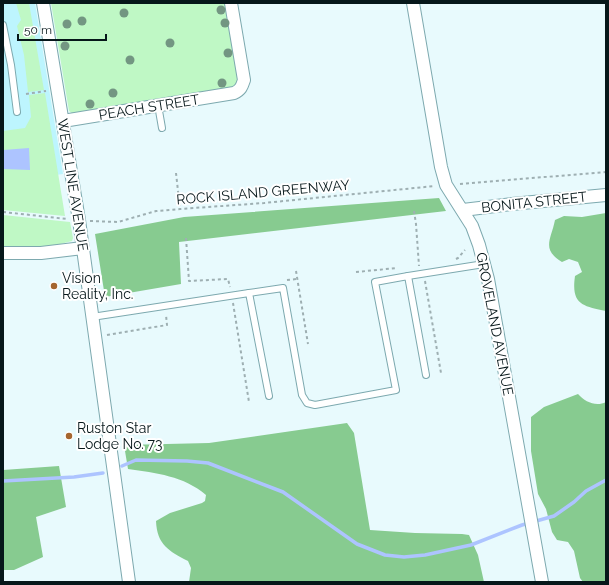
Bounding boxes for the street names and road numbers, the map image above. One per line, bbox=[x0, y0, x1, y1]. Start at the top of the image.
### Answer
street label: PEACH STREET bbox=[98, 91, 201, 123]
street label: WEST LINE AVENUE bbox=[55, 118, 91, 252]
street label: ROCK ISLAND GREENWAY bbox=[176, 176, 350, 208]
street label: BONITA STREET bbox=[480, 188, 588, 215]
street label: GROVELAND AVENUE bbox=[473, 251, 517, 397]

